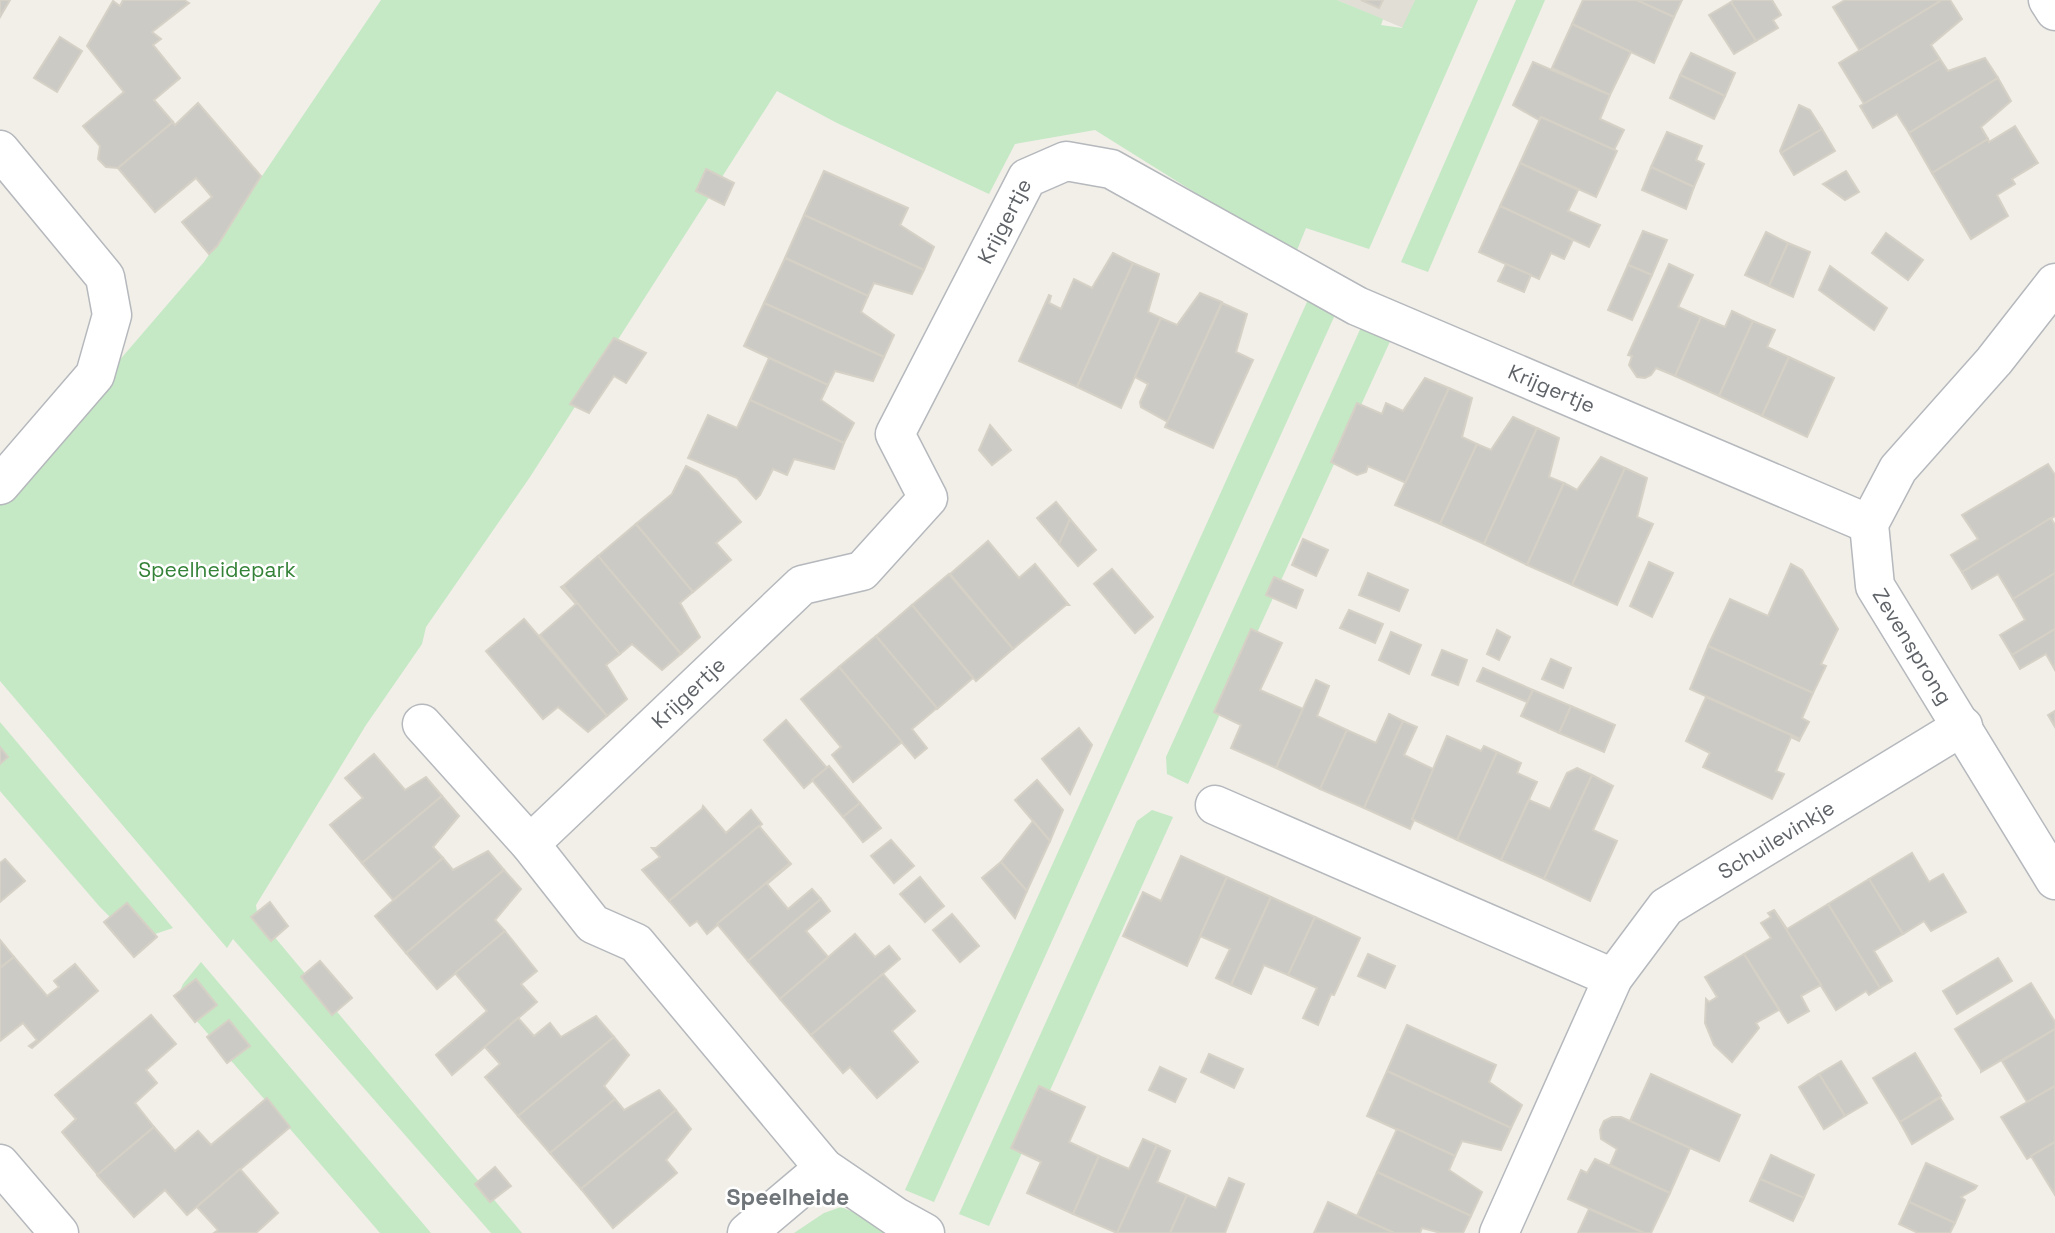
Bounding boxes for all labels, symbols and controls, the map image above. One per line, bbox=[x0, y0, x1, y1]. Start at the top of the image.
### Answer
street label: Krijgertje bbox=[971, 174, 1037, 268]
street label: Krijgertje bbox=[1504, 358, 1600, 419]
park label: Speelheidepark bbox=[138, 556, 296, 583]
street label: Zevensprong bbox=[1867, 583, 1958, 709]
street label: Krijgertje bbox=[646, 651, 731, 734]
street label: Schuilevinkje bbox=[1713, 794, 1839, 885]
district label: Speelheide bbox=[727, 1182, 849, 1212]

